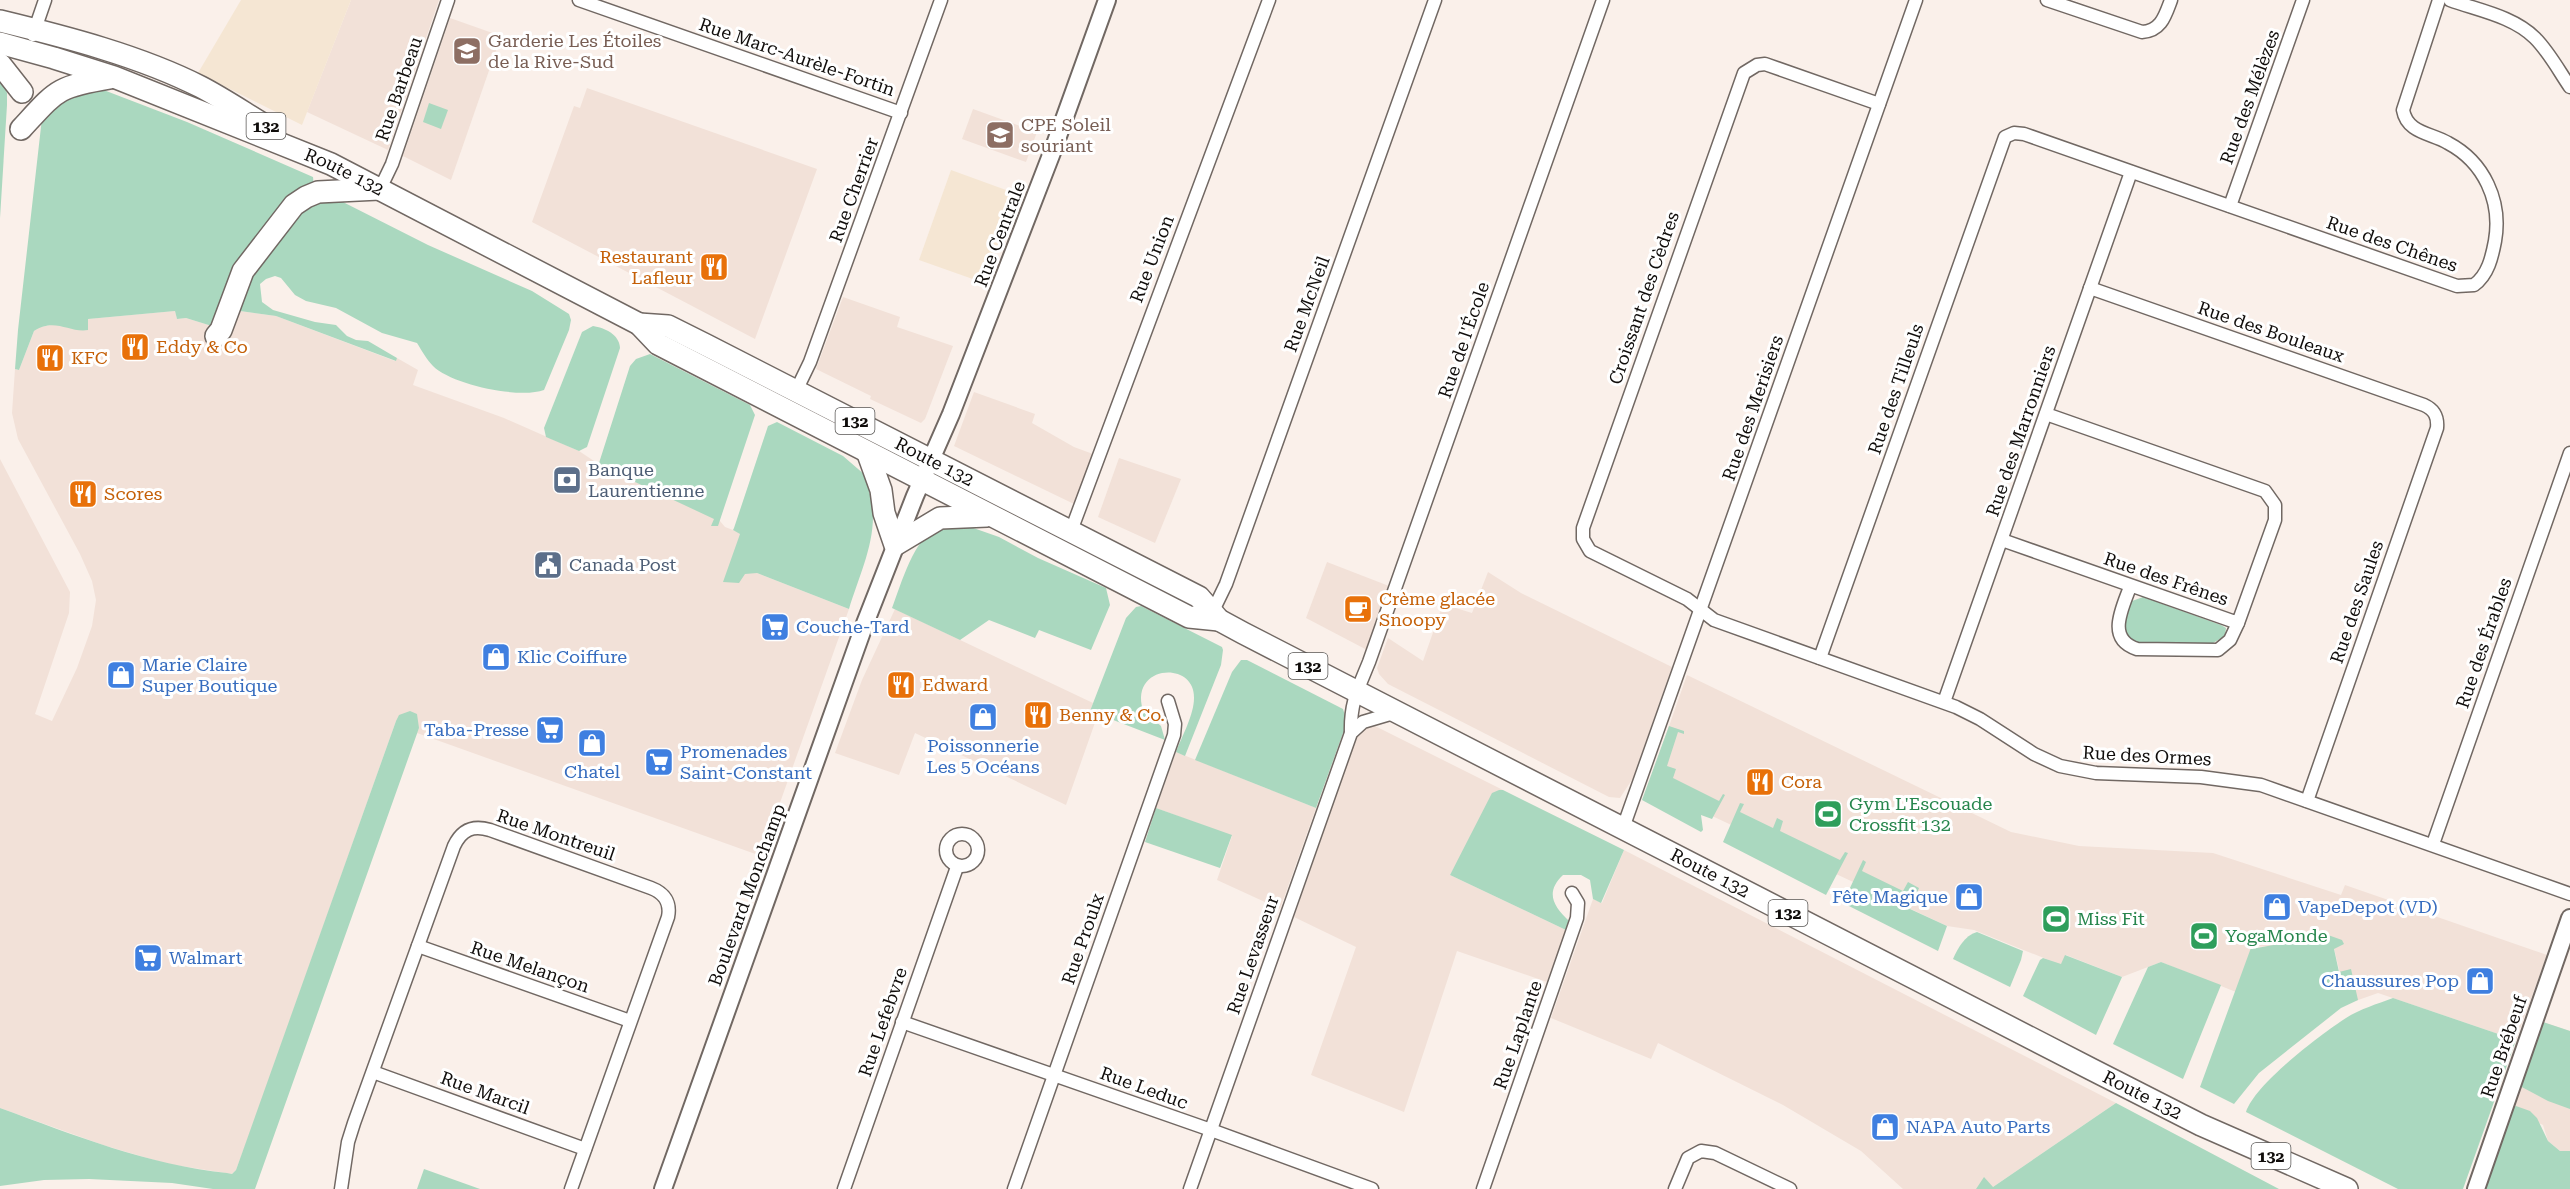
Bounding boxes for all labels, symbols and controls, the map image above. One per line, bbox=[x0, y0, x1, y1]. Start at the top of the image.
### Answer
street label: Rue Marc-Aurèle-Fortin bbox=[696, 13, 898, 100]
street label: Rue des Mélèzes bbox=[2216, 27, 2284, 167]
place label: Garderie Les Étoiles de la Rive-Sud bbox=[488, 30, 661, 72]
street label: Rue Barbeau bbox=[371, 34, 426, 144]
school or university icon: Garderie Les Étoiles de la Rive-Sud bbox=[451, 35, 483, 67]
road number: 132 bbox=[246, 113, 286, 139]
place label: CPE Soleil souriant bbox=[1021, 114, 1111, 156]
school or university icon: CPE Soleil souriant bbox=[984, 119, 1016, 151]
street label: Rue Cherrier bbox=[825, 135, 882, 245]
street label: Route 132 bbox=[302, 143, 388, 200]
street label: Rue Centrale bbox=[970, 178, 1029, 290]
street label: Croissant des Cèdres bbox=[1604, 209, 1683, 387]
street label: Rue des Chênes bbox=[2324, 211, 2460, 276]
street label: Rue Union bbox=[1125, 212, 1178, 305]
place label: Restaurant Lafleur bbox=[600, 246, 693, 288]
restaurant icon: Restaurant Lafleur bbox=[698, 251, 730, 283]
street label: Rue McNeil bbox=[1280, 253, 1334, 355]
street label: Rue de l'École bbox=[1434, 279, 1493, 401]
street label: Rue des Bouleaux bbox=[2195, 297, 2348, 367]
street label: Rue des Tilleuls bbox=[1863, 321, 1928, 457]
restaurant icon: Eddy & Co bbox=[119, 331, 151, 363]
street label: Rue des Merisiers bbox=[1718, 332, 1787, 483]
place label: Eddy & Co bbox=[156, 336, 248, 357]
restaurant icon: KFC bbox=[34, 342, 66, 374]
street label: Rue des Marronniers bbox=[1981, 343, 2060, 519]
place label: KFC bbox=[71, 347, 108, 368]
road number: 132 bbox=[836, 408, 874, 434]
street label: Route 132 bbox=[892, 432, 978, 490]
place label: Banque Laurentienne bbox=[588, 459, 704, 501]
bank icon: Banque Laurentienne bbox=[551, 464, 583, 496]
restaurant icon: Scores bbox=[67, 478, 99, 510]
place label: Scores bbox=[104, 483, 162, 504]
street label: Rue des Saules bbox=[2326, 538, 2387, 666]
street label: Rue des Frênes bbox=[2101, 547, 2231, 610]
public building icon: Canada Post bbox=[532, 549, 564, 581]
place label: Canada Post bbox=[569, 554, 676, 575]
street label: Rue des Érables bbox=[2451, 575, 2516, 711]
place label: Crème glacée Snoopy bbox=[1379, 588, 1495, 630]
cafe icon: Crème glacée Snoopy bbox=[1342, 593, 1374, 625]
supermarket icon: Couche-Tard bbox=[759, 611, 791, 643]
place label: Couche-Tard bbox=[796, 616, 910, 637]
shop icon: Klic Coiffure bbox=[480, 641, 512, 673]
place label: Klic Coiffure bbox=[517, 646, 627, 667]
road number: 132 bbox=[1288, 653, 1328, 679]
place label: Marie Claire Super Boutique bbox=[142, 654, 278, 696]
shop icon: Marie Claire Super Boutique bbox=[105, 659, 137, 691]
restaurant icon: Edward bbox=[885, 669, 917, 701]
place label: Edward bbox=[922, 674, 989, 695]
restaurant icon: Benny & Co. bbox=[1022, 699, 1054, 731]
shop icon: Poissonnerie Les 5 Océans bbox=[967, 701, 999, 733]
place label: Benny & Co. bbox=[1059, 704, 1165, 725]
supermarket icon: Taba-Presse bbox=[534, 714, 566, 746]
place label: Taba-Presse bbox=[424, 719, 529, 740]
shop icon: Chatel bbox=[576, 727, 608, 759]
place label: Poissonnerie Les 5 Océans bbox=[926, 735, 1040, 777]
place label: Promenades Saint-Constant bbox=[680, 741, 812, 783]
street label: Rue des Ormes bbox=[2082, 742, 2212, 769]
supermarket icon: Promenades Saint-Constant bbox=[643, 746, 675, 778]
place label: Chatel bbox=[564, 761, 620, 782]
restaurant icon: Cora bbox=[1744, 766, 1776, 798]
place label: Cora bbox=[1781, 771, 1822, 792]
place label: Gym L'Escouade Crossfit 132 bbox=[1849, 793, 1992, 835]
sports icon: Gym L'Escouade Crossfit 132 bbox=[1812, 798, 1844, 830]
street label: Boulevard Monchamp bbox=[704, 801, 789, 989]
street label: Rue Montreuil bbox=[494, 804, 619, 865]
street label: Route 132 bbox=[1667, 844, 1753, 902]
shop icon: Fête Magique bbox=[1953, 881, 1985, 913]
place label: Fête Magique bbox=[1832, 886, 1948, 907]
street label: Rue Proulx bbox=[1057, 890, 1108, 987]
shop icon: VapeDepot (VD) bbox=[2261, 891, 2293, 923]
street label: Rue Levasseur bbox=[1222, 893, 1283, 1017]
place label: VapeDepot (VD) bbox=[2298, 896, 2438, 917]
road number: 132 bbox=[1768, 900, 1808, 926]
sports icon: Miss Fit bbox=[2040, 903, 2072, 935]
place label: Miss Fit bbox=[2077, 908, 2145, 929]
sports icon: YogaMonde bbox=[2188, 920, 2220, 952]
place label: YogaMonde bbox=[2225, 925, 2328, 946]
street label: Rue Melançon bbox=[468, 936, 593, 997]
supermarket icon: Walmart bbox=[132, 942, 164, 974]
place label: Walmart bbox=[169, 947, 243, 968]
street label: Rue Lefebvre bbox=[854, 964, 911, 1079]
shop icon: Chaussures Pop bbox=[2464, 965, 2496, 997]
place label: Chaussures Pop bbox=[2321, 970, 2459, 991]
street label: Rue Laplante bbox=[1489, 977, 1546, 1092]
street label: Rue Brébeuf bbox=[2476, 992, 2531, 1101]
street label: Rue Leduc bbox=[1097, 1062, 1191, 1113]
street label: Route 132 bbox=[2099, 1066, 2185, 1123]
street label: Rue Marcil bbox=[438, 1067, 533, 1118]
shop icon: NAPA Auto Parts bbox=[1869, 1111, 1901, 1143]
place label: NAPA Auto Parts bbox=[1906, 1116, 2050, 1137]
road number: 132 bbox=[2252, 1143, 2290, 1169]

